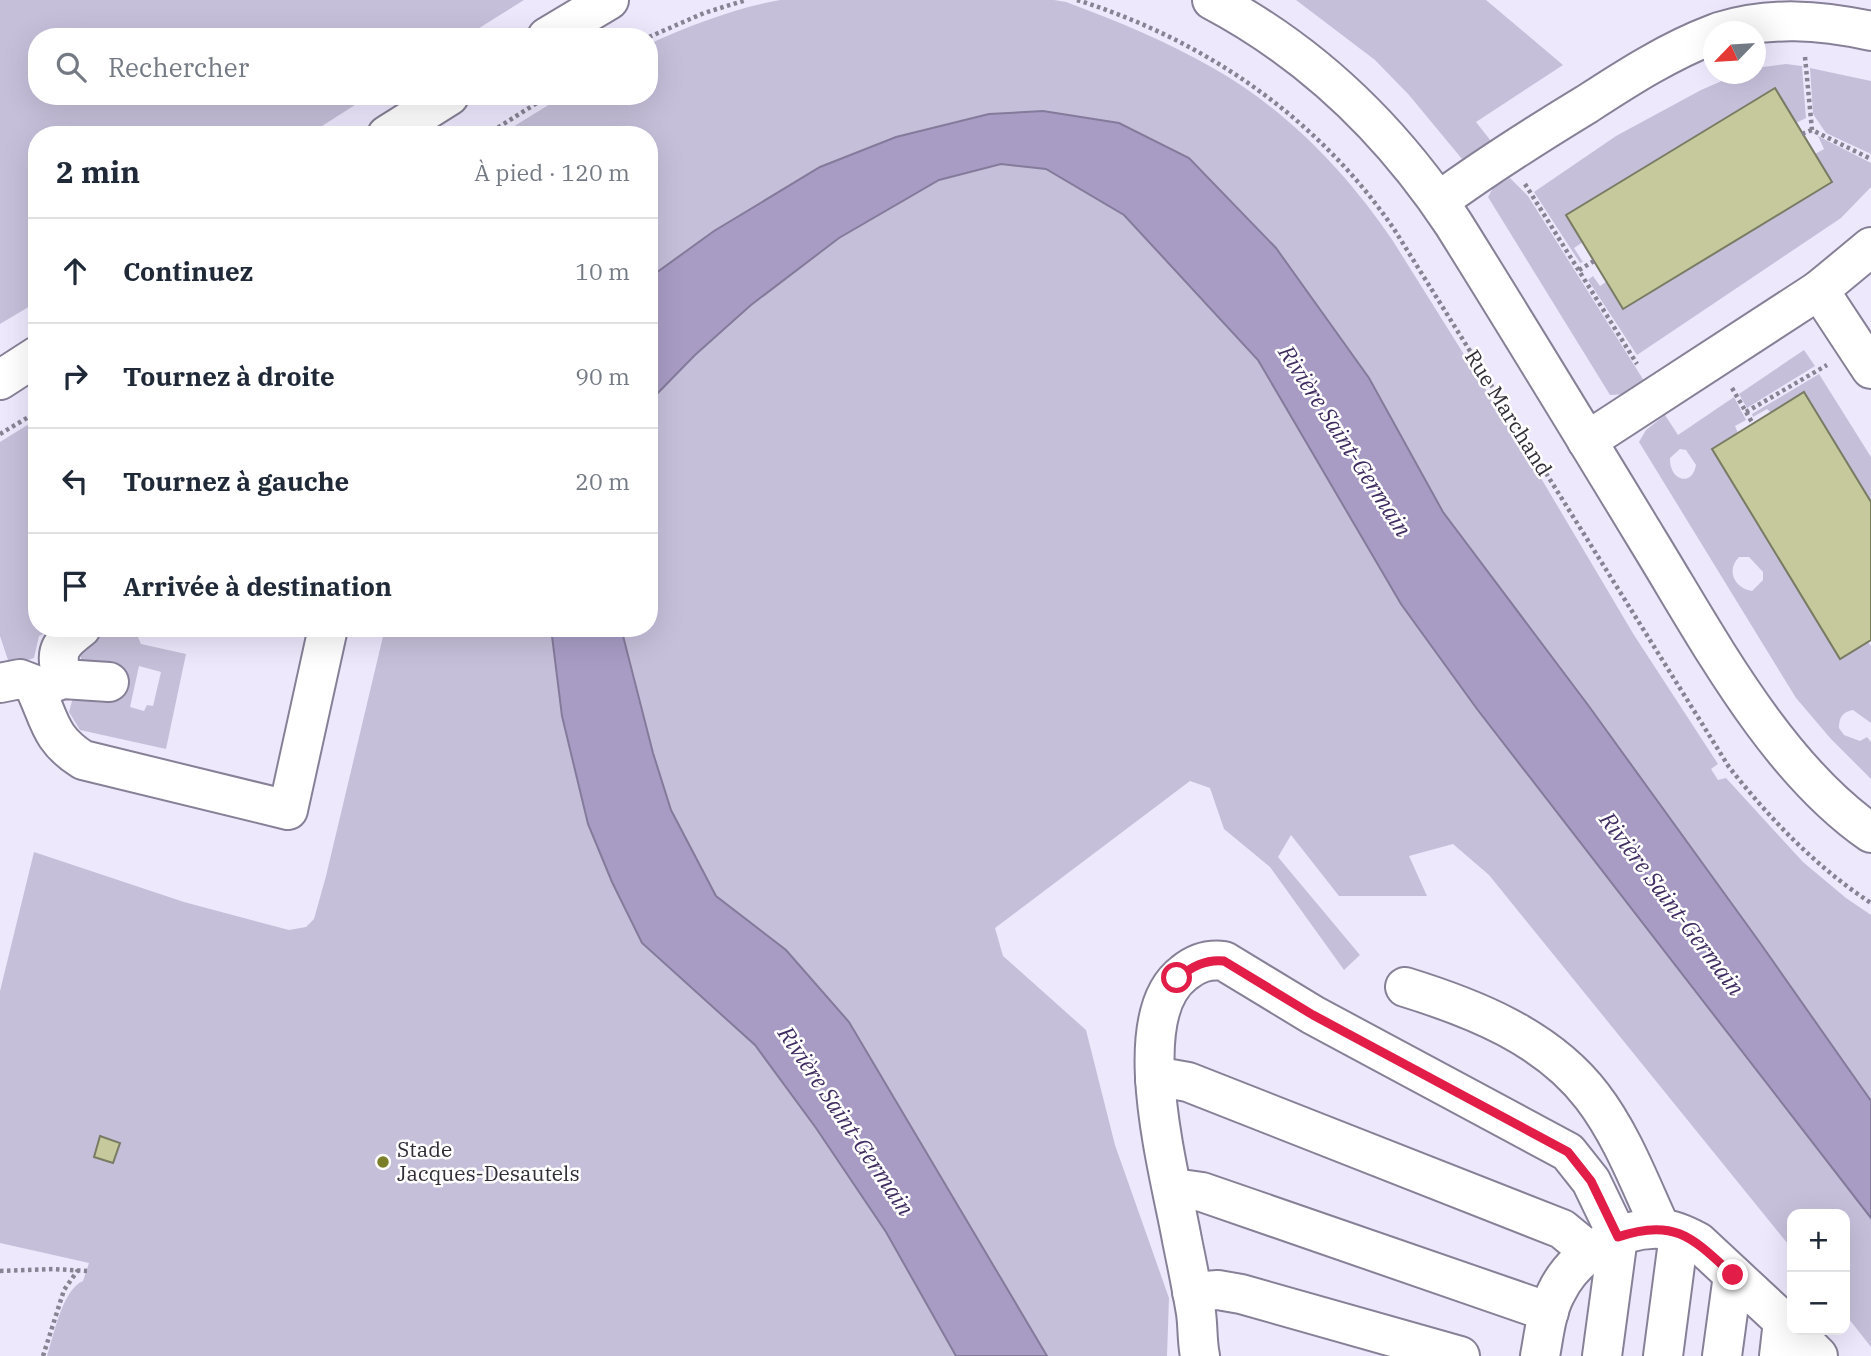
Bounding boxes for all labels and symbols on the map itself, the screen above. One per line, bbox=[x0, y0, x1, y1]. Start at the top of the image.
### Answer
north arrow bbox=[1703, 21, 1766, 84]
water label: Rivière Saint-Germain bbox=[1272, 338, 1419, 542]
street label: Rue Marchand bbox=[1459, 344, 1559, 481]
water label: Rivière Saint-Germain bbox=[1593, 805, 1752, 1001]
route start bbox=[1161, 962, 1192, 993]
water label: Rivière Saint-Germain bbox=[772, 1019, 922, 1221]
place label: Stade Jacques-Desautels bbox=[397, 1135, 580, 1187]
marker: Stade Jacques-Desautels bbox=[375, 1154, 391, 1170]
route end bbox=[1717, 1259, 1748, 1290]

